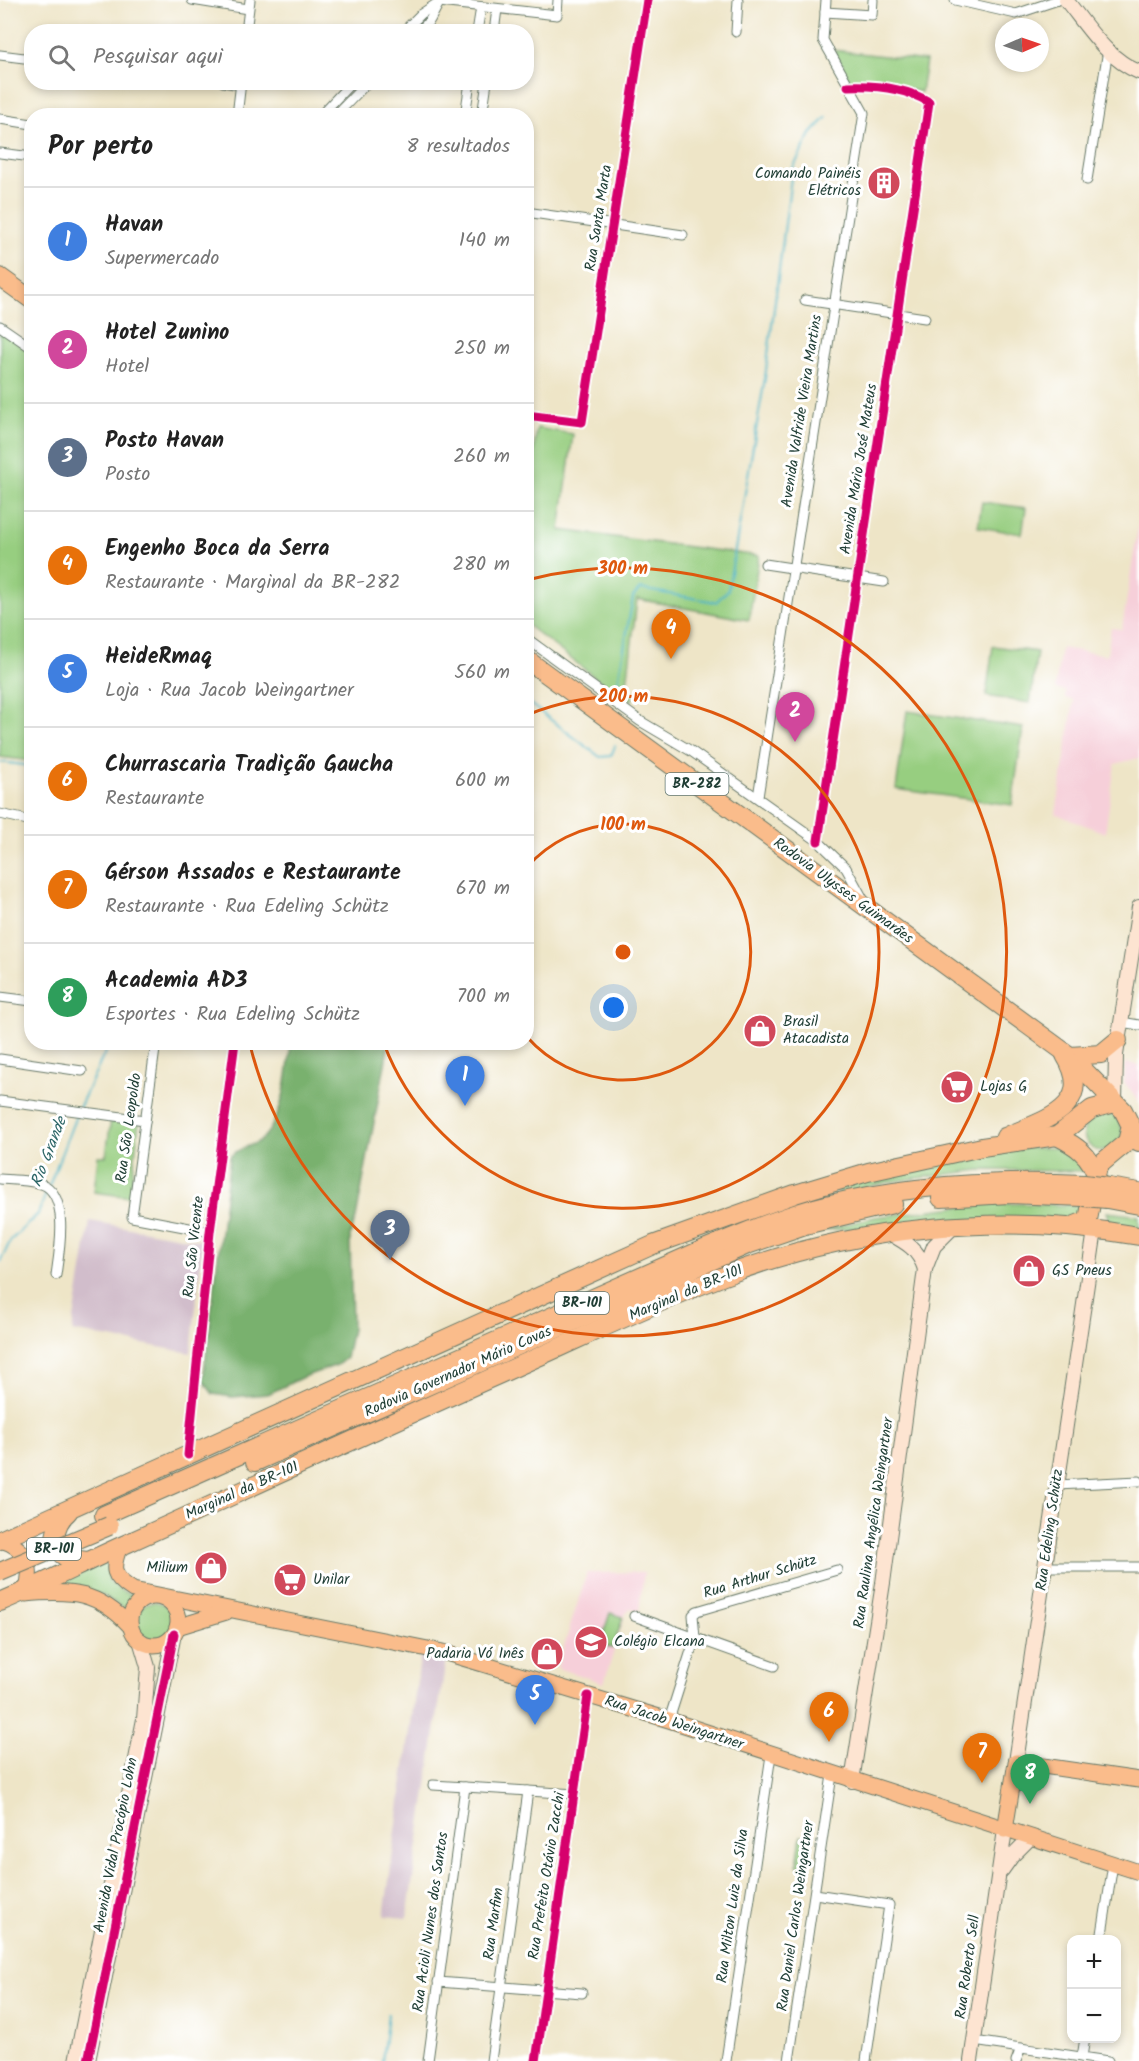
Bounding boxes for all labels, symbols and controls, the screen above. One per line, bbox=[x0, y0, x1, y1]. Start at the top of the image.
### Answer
north arrow bbox=[995, 18, 1049, 72]
search box bbox=[24, 24, 534, 90]
text: Pesquisar aqui bbox=[93, 40, 223, 75]
icon: search bbox=[45, 41, 78, 74]
text: Por perto bbox=[48, 126, 153, 168]
text: 8 resultados bbox=[407, 131, 510, 163]
place label: Comando Painéis Elétricos bbox=[755, 162, 862, 203]
street label: Rua Santa Marta bbox=[579, 163, 619, 273]
building icon: Comando Painéis Elétricos bbox=[866, 165, 902, 201]
text: Havan bbox=[105, 208, 163, 243]
text: 1 bbox=[64, 225, 71, 257]
text: 140 m bbox=[459, 225, 510, 257]
text: Supermercado bbox=[105, 243, 219, 275]
street label: Avenida Valfride Vieira Martins bbox=[775, 312, 829, 509]
text: Hotel Zunino bbox=[105, 316, 229, 351]
text: 2 bbox=[62, 333, 73, 365]
text: 250 m bbox=[454, 333, 510, 365]
text: Hotel bbox=[105, 351, 149, 383]
street label: Avenida Mário José Mateus bbox=[834, 381, 884, 556]
text: Posto Havan bbox=[105, 424, 224, 459]
text: 3 bbox=[62, 441, 73, 473]
text: 260 m bbox=[453, 441, 510, 473]
text: Posto bbox=[105, 459, 150, 491]
text: Engenho Boca da Serra bbox=[105, 532, 330, 567]
text: 4 bbox=[62, 549, 73, 581]
text: 280 m bbox=[452, 549, 510, 581]
text: 300 m bbox=[597, 555, 648, 584]
text: Restaurante · Marginal da BR-282 bbox=[105, 567, 400, 599]
pin: 4 bbox=[652, 610, 690, 659]
text: HeideRmaq bbox=[105, 640, 212, 675]
text: 5 bbox=[62, 657, 73, 689]
text: 560 m bbox=[454, 657, 510, 689]
text: Loja · Rua Jacob Weingartner bbox=[105, 675, 354, 707]
text: 200 m bbox=[598, 683, 649, 712]
pin: 2 bbox=[776, 692, 814, 742]
text: Churrascaria Tradição Gaucha bbox=[105, 748, 393, 783]
text: 6 bbox=[62, 765, 73, 797]
text: 600 m bbox=[455, 765, 510, 797]
road number: BR-282 bbox=[666, 773, 728, 795]
text: Restaurante bbox=[105, 783, 204, 815]
text: 100 m bbox=[600, 811, 646, 840]
street label: Rodovia Ulysses Guimarães bbox=[768, 832, 919, 951]
text: Gérson Assados e Restaurante bbox=[105, 856, 401, 891]
text: 7 bbox=[63, 873, 72, 905]
text: 670 m bbox=[456, 873, 510, 905]
text: Restaurante · Rua Edeling Schütz bbox=[105, 891, 389, 923]
centre of rings bbox=[613, 942, 633, 962]
text: Academia AD3 bbox=[105, 964, 247, 999]
text: 8 bbox=[62, 981, 73, 1013]
text: 700 m bbox=[457, 981, 510, 1013]
your location bbox=[599, 993, 628, 1022]
text: Esportes · Rua Edeling Schütz bbox=[105, 999, 360, 1031]
place label: Brasil Atacadista bbox=[783, 1010, 849, 1051]
shop icon: Brasil Atacadista bbox=[742, 1013, 778, 1049]
pin: 1 bbox=[446, 1056, 484, 1106]
supermarket icon: Lojas G bbox=[939, 1069, 975, 1105]
street label: Rua São Leopoldo bbox=[109, 1071, 149, 1184]
place label: Lojas G bbox=[980, 1075, 1027, 1099]
water label: Rio Grande bbox=[24, 1112, 74, 1191]
street label: Rua São Vicente bbox=[177, 1195, 211, 1299]
pin: 3 bbox=[370, 1210, 410, 1260]
shop icon: GS Pneus bbox=[1011, 1253, 1047, 1289]
street label: Marginal da BR-101 bbox=[625, 1258, 747, 1328]
place label: GS Pneus bbox=[1052, 1259, 1112, 1283]
road number: BR-101 bbox=[555, 1292, 609, 1314]
street label: Rodovia Governador Mário Covas bbox=[360, 1320, 556, 1424]
street label: Rua Raulina Angélica Weingartner bbox=[847, 1415, 901, 1630]
street label: Marginal da BR-101 bbox=[181, 1455, 303, 1527]
street label: Rua Edeling Schütz bbox=[1030, 1467, 1070, 1592]
road number: BR-101 bbox=[27, 1538, 81, 1560]
street label: Rua Arthur Schütz bbox=[700, 1548, 820, 1606]
shop icon: Milium bbox=[193, 1550, 229, 1586]
place label: Milium bbox=[146, 1556, 188, 1580]
supermarket icon: Unilar bbox=[272, 1562, 308, 1598]
place label: Unilar bbox=[313, 1568, 350, 1592]
school or university icon: Colégio Elcana bbox=[573, 1624, 609, 1660]
place label: Colégio Elcana bbox=[614, 1630, 705, 1654]
shop icon: Padaria Vó Inês bbox=[529, 1636, 565, 1672]
place label: Padaria Vó Inês bbox=[426, 1642, 525, 1666]
pin: 5 bbox=[516, 1676, 554, 1725]
street label: Rua Jacob Weingartner bbox=[601, 1689, 748, 1757]
pin: 6 bbox=[810, 1692, 848, 1742]
pin: 7 bbox=[962, 1734, 1002, 1783]
pin: 8 bbox=[1010, 1754, 1050, 1804]
street label: Avenida Vidal Procópio Lohn bbox=[87, 1755, 145, 1935]
street label: Rua Prefeito Otávio Zacchi bbox=[522, 1789, 572, 1962]
street label: Rua Daniel Carlos Weingartner bbox=[771, 1818, 821, 2013]
street label: Rua Milton Luiz da Silva bbox=[710, 1827, 756, 1985]
street label: Rua Acioli Nunes dos Santos bbox=[406, 1830, 456, 2014]
street label: Rua Marfim bbox=[477, 1886, 511, 1962]
street label: Rua Roberto Sell bbox=[949, 1913, 987, 2021]
map controls bbox=[1067, 1935, 1121, 2043]
button: + bbox=[1067, 1935, 1121, 1989]
button: − bbox=[1067, 1989, 1121, 2043]

